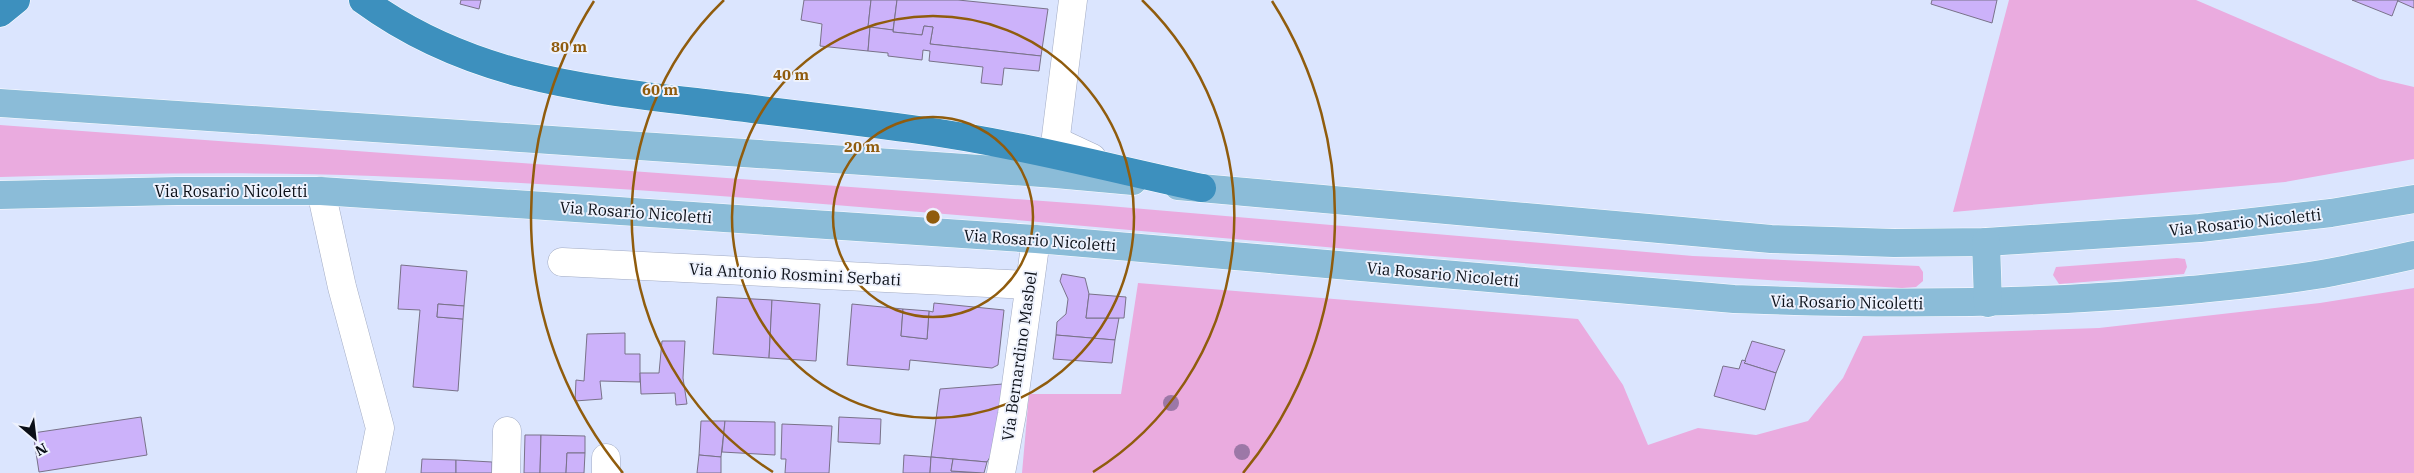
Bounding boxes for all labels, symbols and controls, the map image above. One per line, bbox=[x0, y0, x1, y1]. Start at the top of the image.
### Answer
text: 80 m bbox=[551, 37, 587, 56]
text: 40 m bbox=[773, 65, 809, 84]
text: 60 m bbox=[642, 80, 678, 99]
text: 20 m bbox=[844, 137, 880, 156]
street label: Via Rosario Nicoletti bbox=[155, 181, 307, 201]
street label: Via Rosario Nicoletti bbox=[559, 197, 713, 227]
street label: Via Rosario Nicoletti bbox=[2168, 204, 2322, 240]
centre of rings bbox=[924, 208, 942, 226]
street label: Via Rosario Nicoletti bbox=[963, 225, 1117, 255]
street label: Via Rosario Nicoletti bbox=[1366, 257, 1520, 291]
street label: Via Antonio Rosmini Serbati bbox=[688, 258, 902, 290]
street label: Via Bernardino Masbel bbox=[997, 269, 1041, 442]
street label: Via Rosario Nicoletti bbox=[1770, 291, 1924, 313]
north arrow bbox=[10, 413, 60, 463]
text: N bbox=[32, 439, 50, 460]

